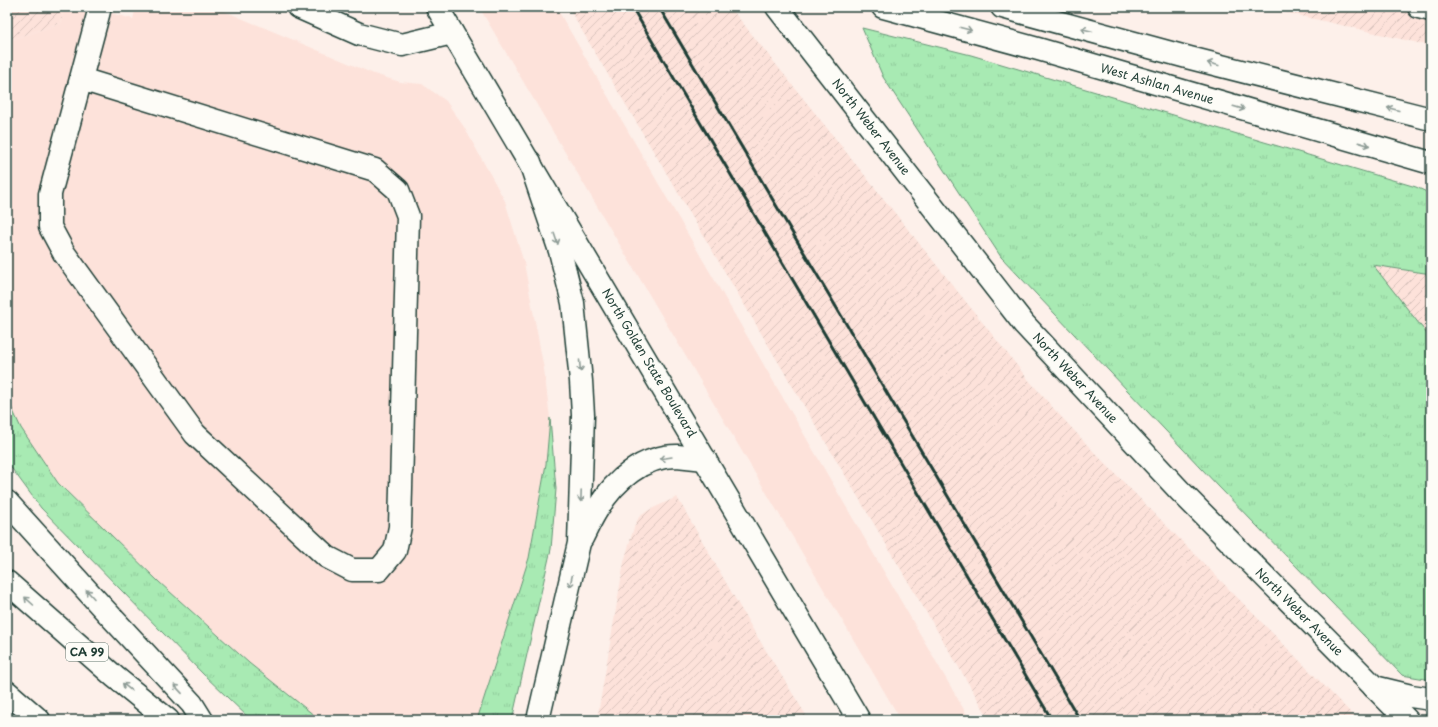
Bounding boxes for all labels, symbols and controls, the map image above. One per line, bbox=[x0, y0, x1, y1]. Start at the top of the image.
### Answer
one-way arrow bbox=[959, 26, 972, 33]
one-way arrow bbox=[1081, 26, 1094, 33]
street label: West Ashlan Avenue bbox=[1098, 58, 1217, 108]
one-way arrow bbox=[1207, 59, 1220, 67]
street label: North Weber Avenue bbox=[828, 74, 915, 179]
one-way arrow bbox=[1232, 105, 1245, 112]
one-way arrow bbox=[1387, 105, 1400, 112]
one-way arrow bbox=[1357, 141, 1370, 148]
one-way arrow bbox=[553, 232, 561, 244]
street label: North Golden State Boulevard bbox=[598, 285, 702, 441]
street label: North Weber Avenue bbox=[1029, 328, 1123, 427]
one-way arrow bbox=[576, 359, 584, 372]
one-way arrow bbox=[660, 454, 673, 462]
one-way arrow bbox=[577, 489, 585, 502]
street label: North Weber Avenue bbox=[1252, 563, 1348, 660]
one-way arrow bbox=[566, 574, 574, 587]
one-way arrow bbox=[85, 589, 94, 599]
one-way arrow bbox=[23, 597, 34, 606]
road number: CA 99 bbox=[66, 643, 108, 661]
one-way arrow bbox=[122, 682, 132, 691]
one-way arrow bbox=[173, 684, 183, 694]

